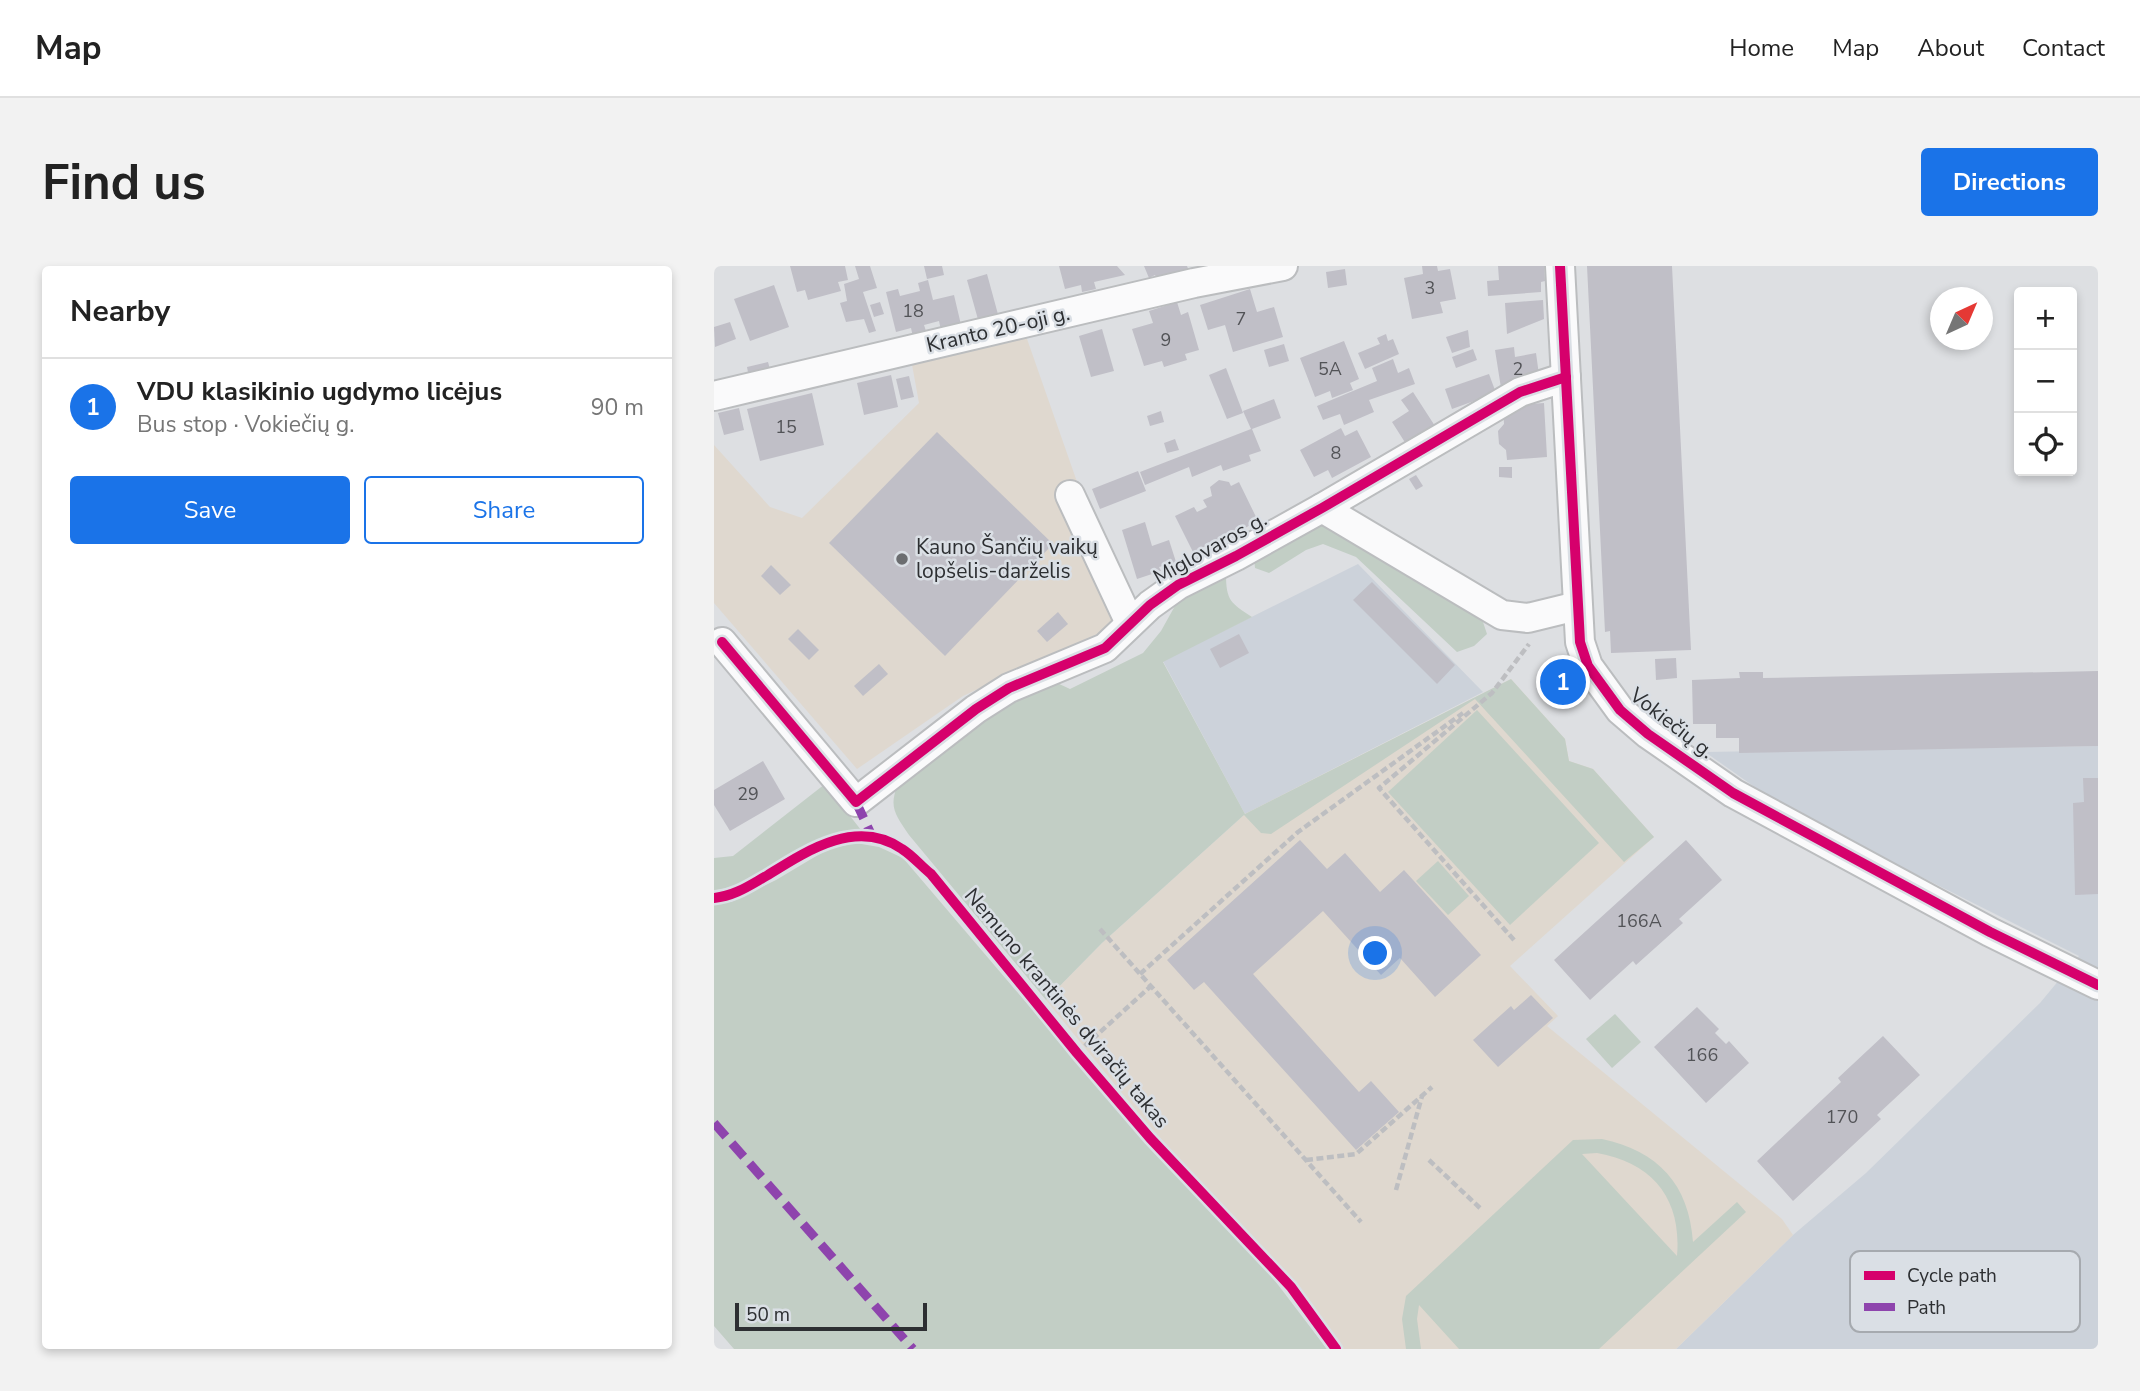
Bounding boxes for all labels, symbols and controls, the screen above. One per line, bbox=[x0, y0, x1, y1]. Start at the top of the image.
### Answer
text: Map bbox=[35, 26, 102, 71]
text: Home bbox=[1729, 32, 1794, 64]
text: Map bbox=[1832, 32, 1879, 64]
text: About bbox=[1917, 32, 1984, 64]
text: Contact bbox=[2022, 32, 2105, 64]
button: Directions bbox=[1921, 148, 2098, 216]
text: Find us bbox=[42, 149, 206, 216]
house number: 3 bbox=[1425, 276, 1435, 300]
north arrow bbox=[1930, 287, 1993, 350]
map controls bbox=[2014, 287, 2077, 476]
button: + bbox=[2014, 287, 2077, 350]
text: Nearby bbox=[70, 291, 170, 332]
house number: 18 bbox=[902, 299, 924, 323]
street label: Kranto 20-oji g. bbox=[924, 299, 1072, 359]
house number: 7 bbox=[1236, 307, 1246, 331]
house number: 9 bbox=[1161, 328, 1171, 352]
button: − bbox=[2014, 350, 2077, 413]
house number: 5A bbox=[1318, 357, 1342, 381]
house number: 2 bbox=[1513, 357, 1523, 381]
text: VDU klasikinio ugdymo licėjus bbox=[137, 374, 502, 409]
text: 1 bbox=[86, 392, 100, 423]
text: 90 m bbox=[591, 392, 644, 423]
text: Bus stop · Vokiečių g. bbox=[137, 409, 354, 440]
button: locate bbox=[2014, 413, 2077, 476]
house number: 15 bbox=[775, 415, 797, 439]
house number: 8 bbox=[1331, 441, 1341, 465]
button: Save bbox=[70, 476, 350, 544]
button: Share bbox=[364, 476, 644, 544]
street label: Miglovaros g. bbox=[1148, 505, 1272, 591]
place label: Kauno Šančių vaikų lopšelis-darželis bbox=[916, 533, 1098, 585]
marker: Kauno Šančių vaikų lopšelis-darželis bbox=[894, 551, 910, 567]
pin: 1 bbox=[1540, 656, 1586, 708]
street label: Vokiečių g. bbox=[1623, 680, 1720, 765]
house number: 29 bbox=[737, 782, 759, 806]
street label: Nemuno krantinės dviračių takas bbox=[958, 882, 1176, 1134]
house number: 166A bbox=[1616, 909, 1662, 933]
your location bbox=[1358, 936, 1392, 970]
house number: 166 bbox=[1686, 1043, 1718, 1067]
house number: 170 bbox=[1826, 1105, 1858, 1129]
legend bbox=[1850, 1251, 2080, 1332]
text: Cycle path bbox=[1907, 1263, 1997, 1289]
text: Path bbox=[1907, 1295, 1946, 1321]
scale bar bbox=[735, 1300, 928, 1332]
text: 50 m bbox=[746, 1302, 790, 1328]

